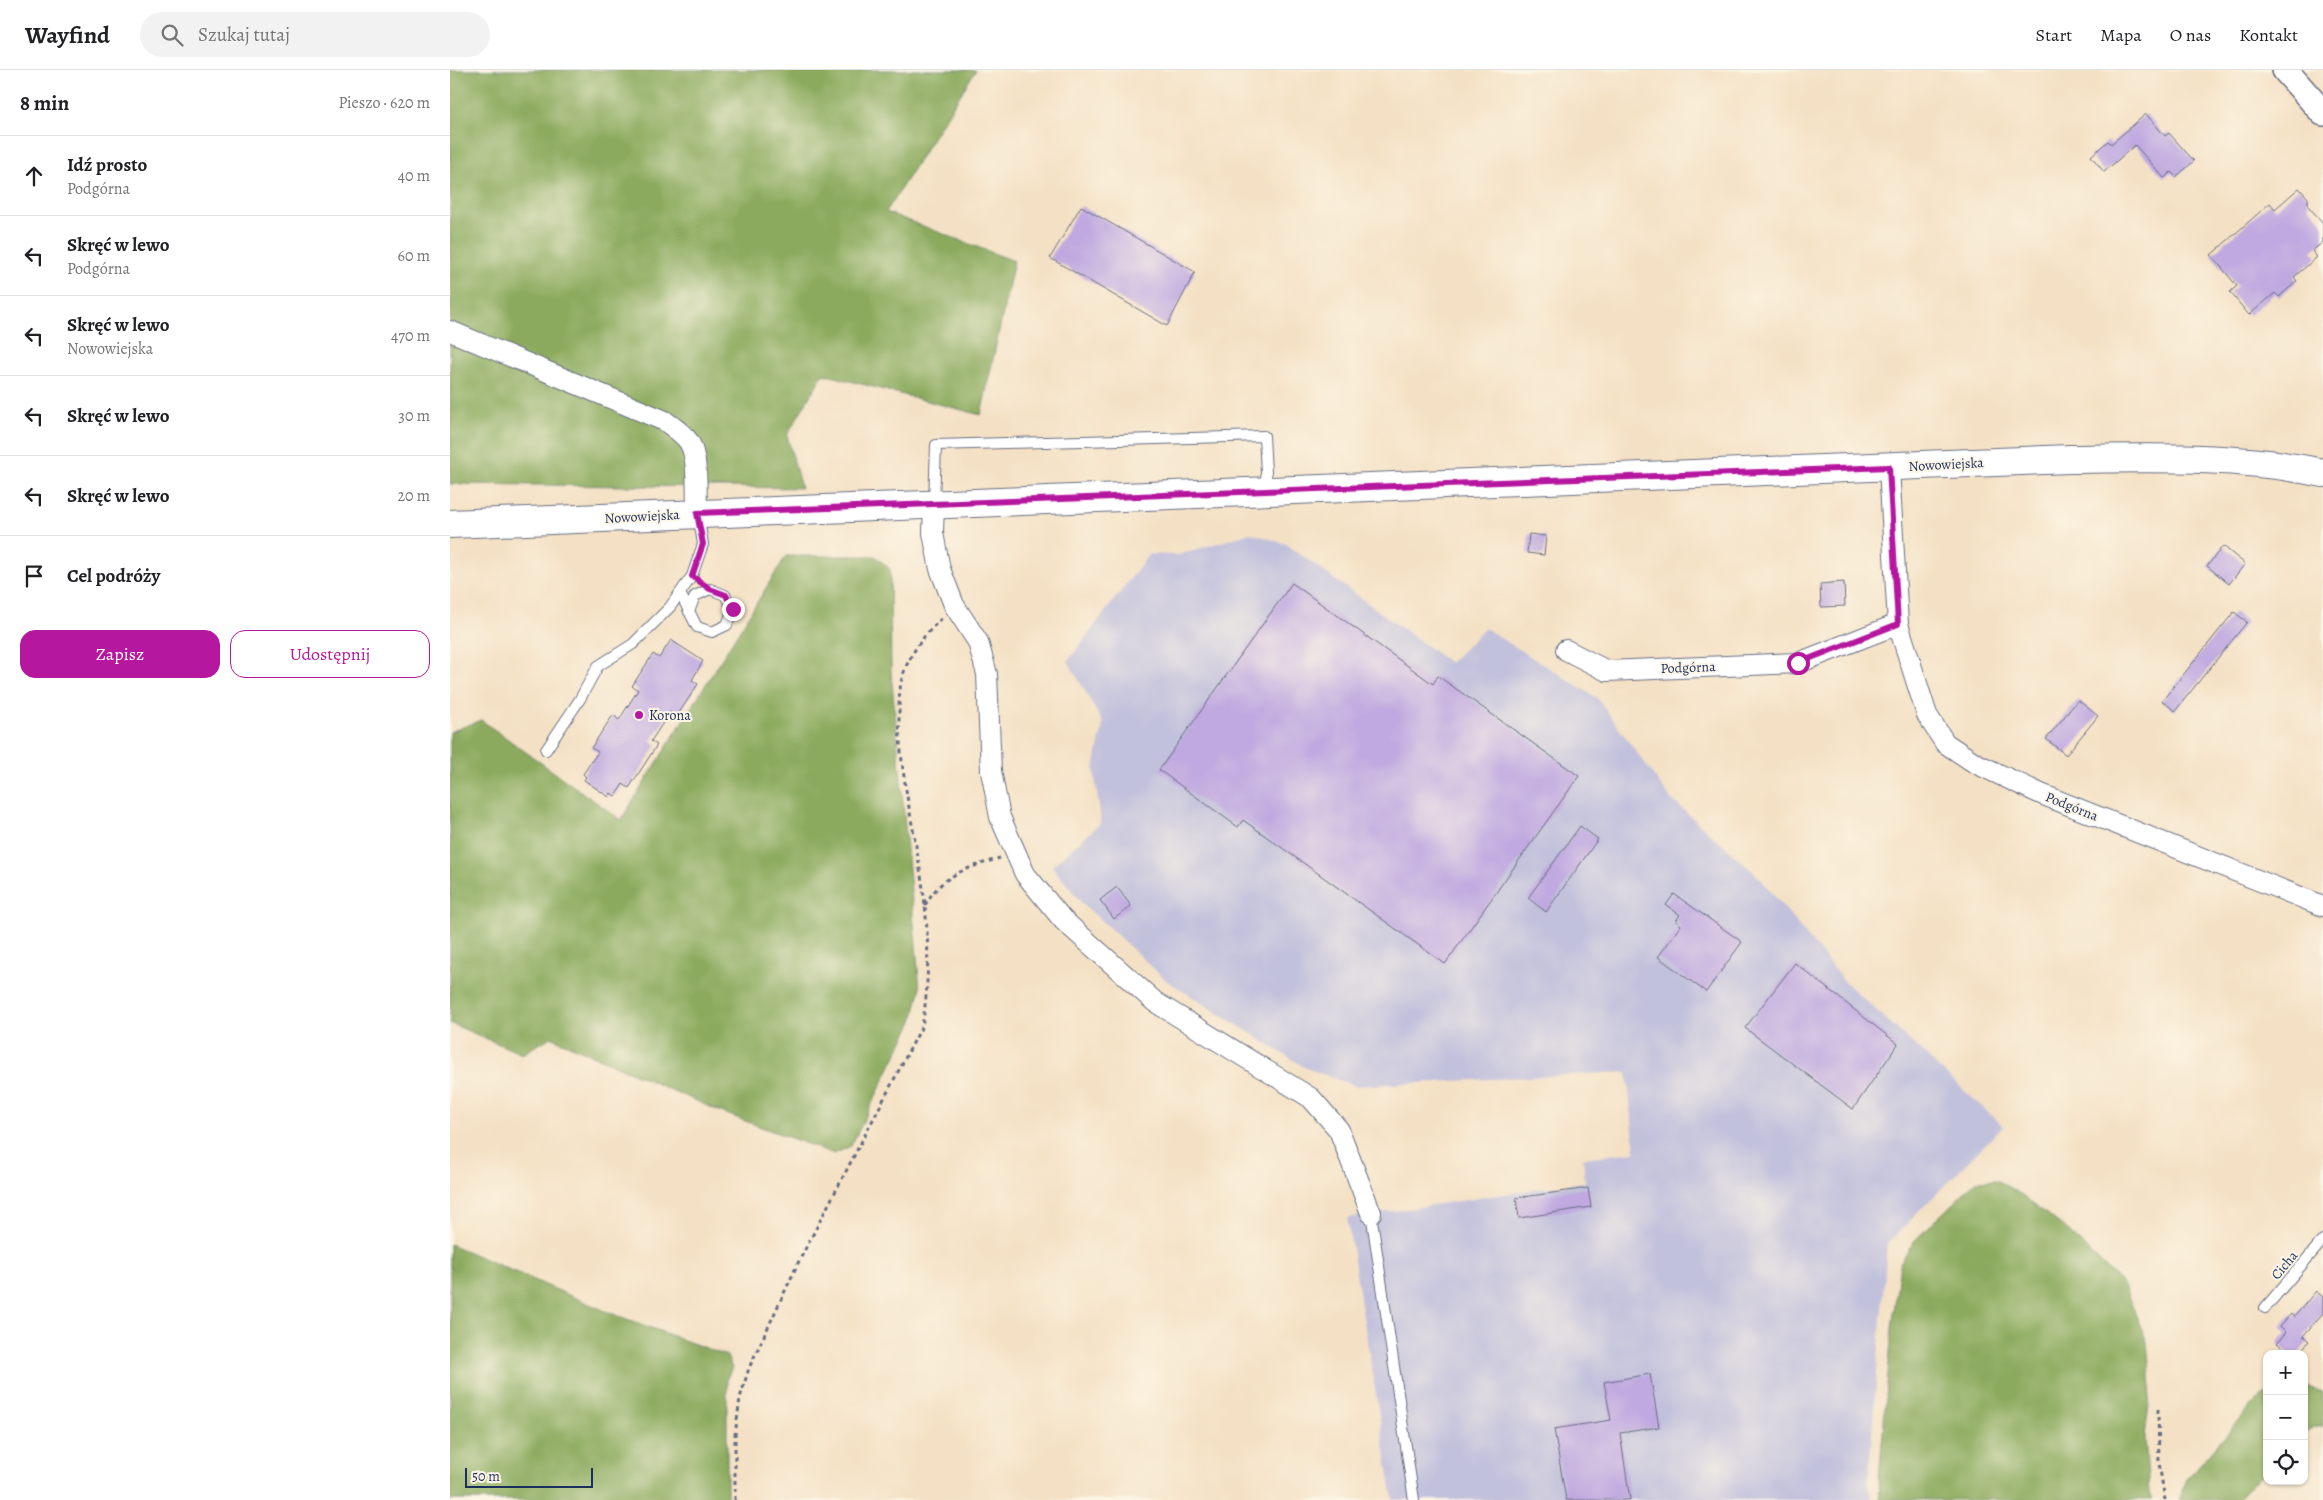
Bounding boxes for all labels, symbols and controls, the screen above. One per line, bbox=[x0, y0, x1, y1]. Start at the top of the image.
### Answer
search box bbox=[140, 12, 490, 57]
text: Wayfind bbox=[25, 19, 110, 51]
icon: search bbox=[158, 21, 186, 49]
text: Szukaj tutaj bbox=[198, 22, 290, 48]
text: Start bbox=[2036, 23, 2072, 47]
text: Mapa bbox=[2100, 23, 2142, 47]
text: O nas bbox=[2170, 23, 2211, 47]
text: Kontakt bbox=[2239, 23, 2298, 47]
text: 8 min bbox=[20, 89, 69, 117]
text: Pieszo · 620 m bbox=[338, 92, 430, 114]
text: Idź prosto bbox=[67, 152, 147, 178]
icon: ahead bbox=[20, 162, 48, 190]
text: 40 m bbox=[398, 165, 430, 187]
text: Podgórna bbox=[67, 178, 130, 200]
text: Skręć w lewo bbox=[67, 232, 170, 258]
icon: left bbox=[20, 242, 48, 270]
text: 60 m bbox=[398, 245, 430, 267]
text: Podgórna bbox=[67, 258, 130, 280]
text: Skręć w lewo bbox=[67, 312, 170, 338]
icon: left bbox=[20, 322, 48, 350]
text: 470 m bbox=[391, 325, 430, 347]
text: Nowowiejska bbox=[67, 338, 153, 360]
icon: left bbox=[20, 402, 48, 430]
text: Skręć w lewo bbox=[67, 403, 170, 429]
text: 30 m bbox=[398, 405, 430, 427]
street label: Nowowiejska bbox=[1908, 453, 1985, 476]
icon: left bbox=[20, 482, 48, 510]
text: Skręć w lewo bbox=[67, 483, 170, 509]
text: 20 m bbox=[397, 485, 430, 507]
street label: Nowowiejska bbox=[604, 505, 681, 528]
icon: arrive bbox=[20, 562, 48, 590]
text: Cel podróży bbox=[67, 563, 160, 589]
route end bbox=[722, 598, 745, 621]
button: Zapisz bbox=[20, 630, 220, 678]
button: Udostępnij bbox=[230, 630, 430, 678]
route start bbox=[1787, 652, 1810, 675]
street label: Podgórna bbox=[1660, 657, 1716, 678]
place label: Korona bbox=[649, 706, 691, 725]
marker: Korona bbox=[633, 709, 645, 721]
street label: Podgórna bbox=[2043, 787, 2101, 826]
street label: Cicha bbox=[2267, 1246, 2302, 1284]
map controls bbox=[2263, 1350, 2308, 1485]
button: + bbox=[2263, 1350, 2308, 1395]
button: − bbox=[2263, 1395, 2308, 1440]
button: locate bbox=[2263, 1440, 2308, 1485]
scale bar bbox=[465, 1465, 592, 1488]
text: 50 m bbox=[472, 1467, 500, 1486]

